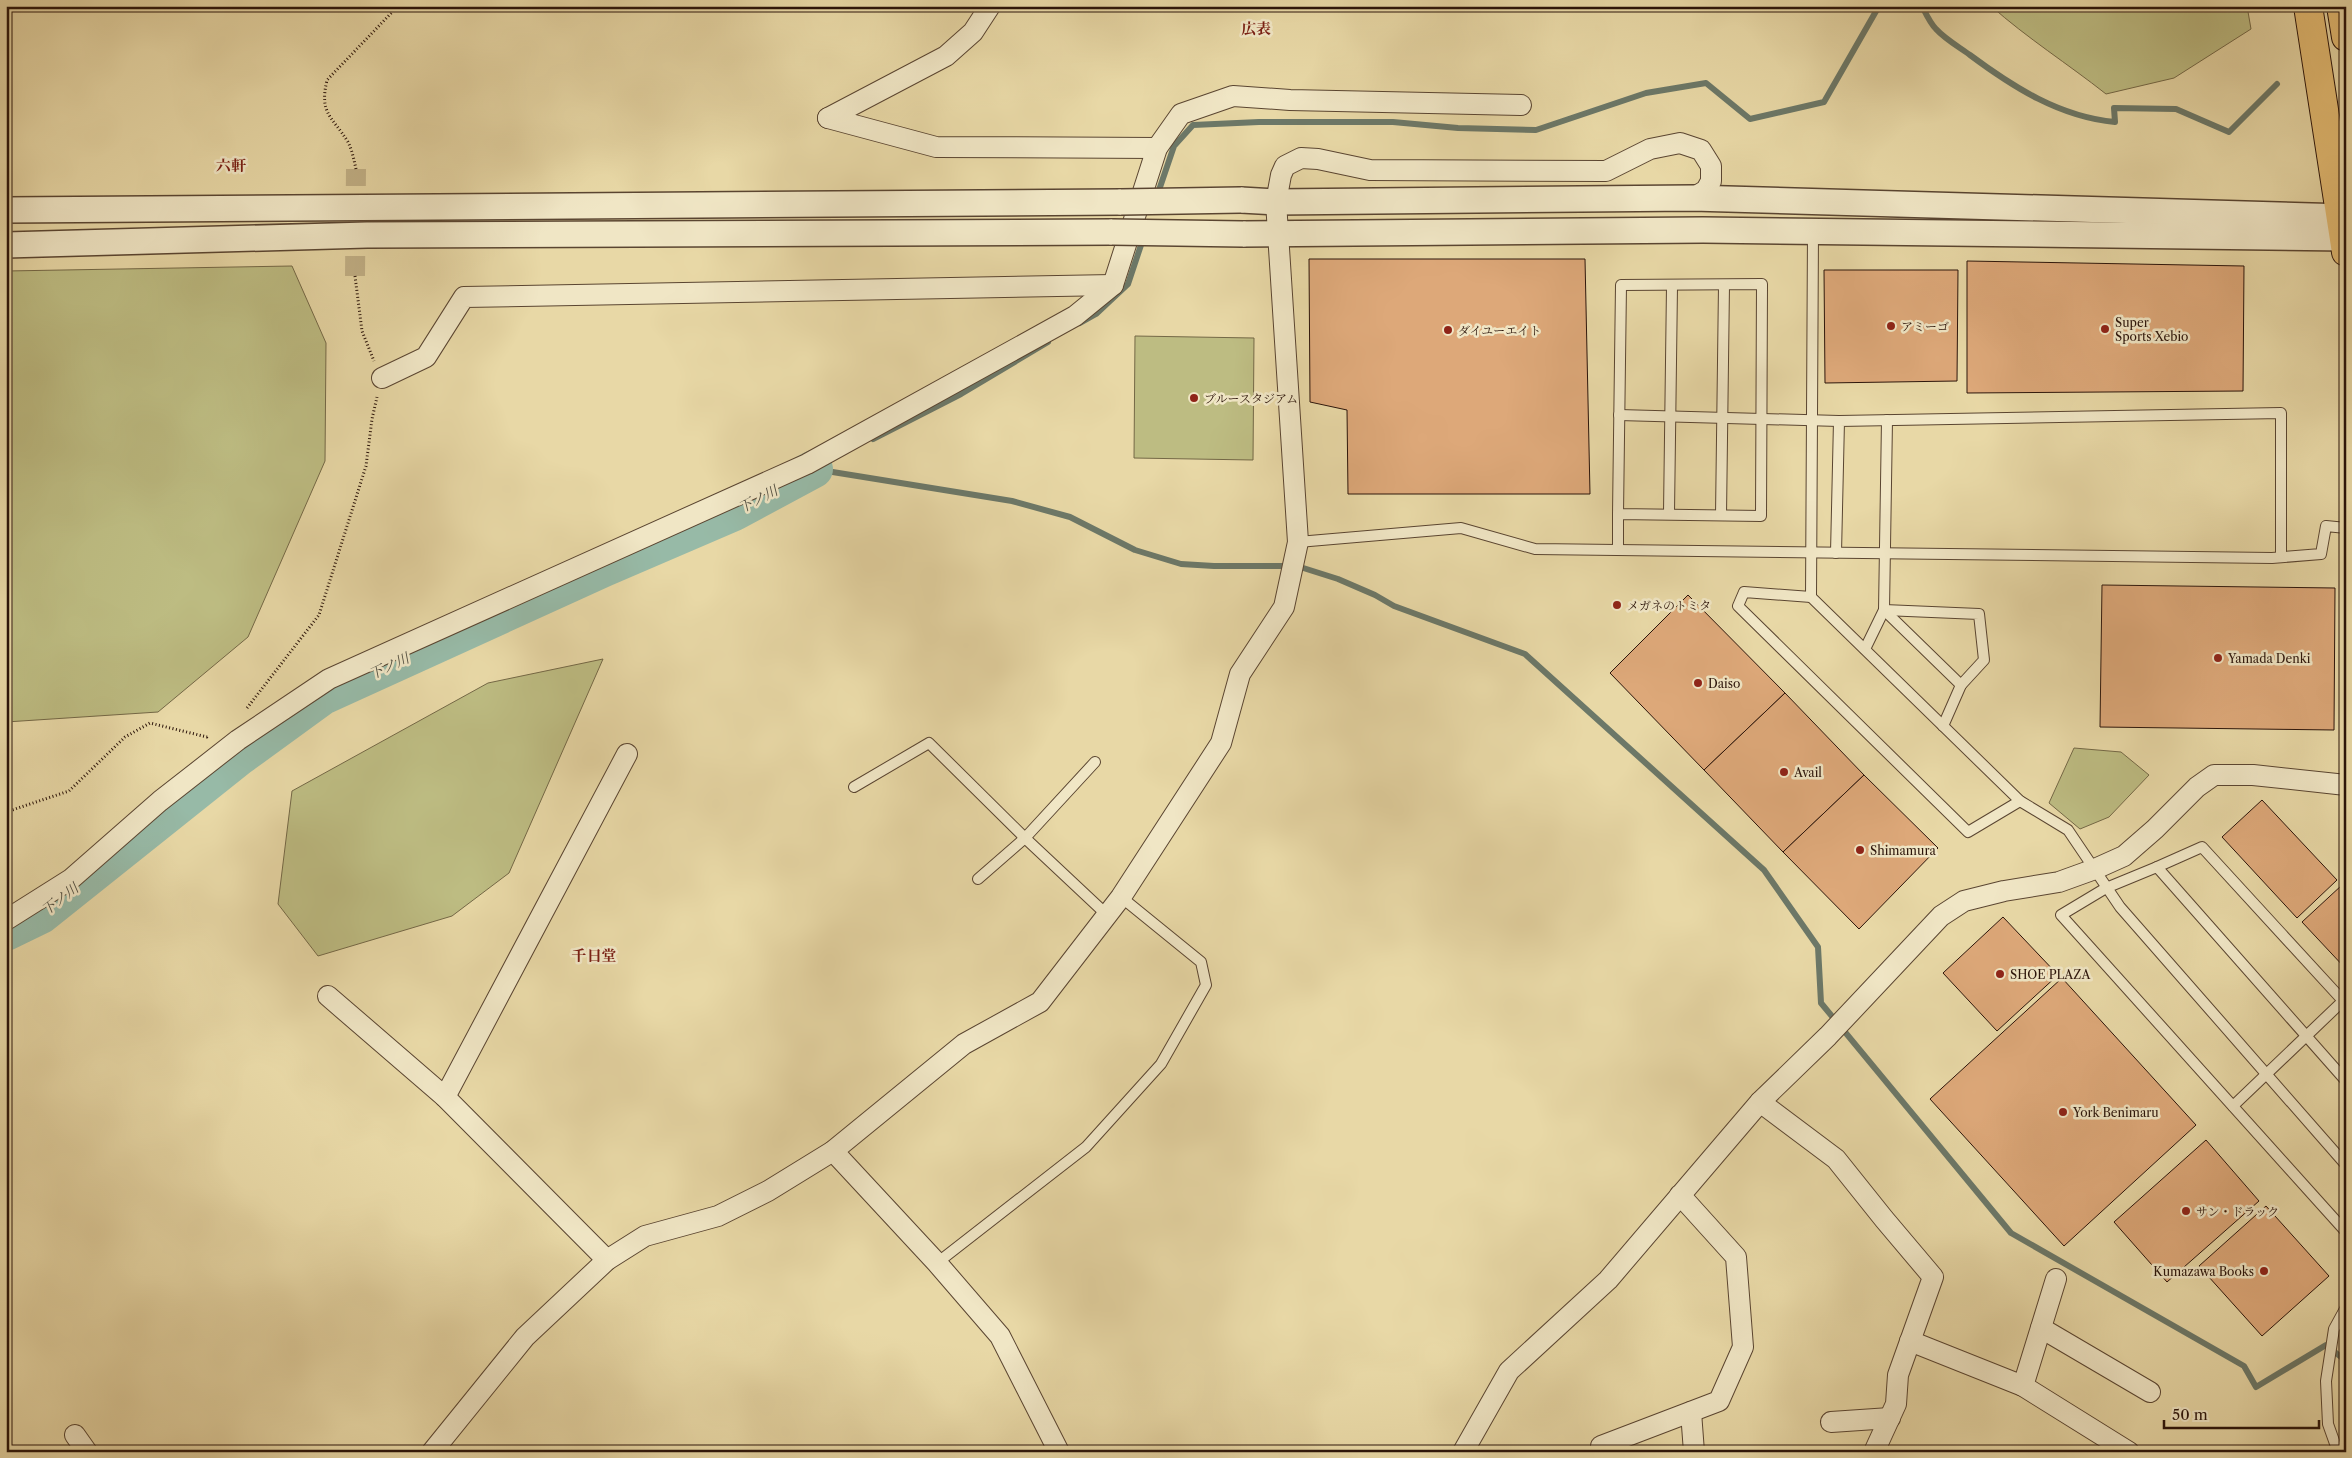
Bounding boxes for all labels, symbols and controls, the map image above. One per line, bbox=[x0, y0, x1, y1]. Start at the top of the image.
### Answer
district label: 広表 bbox=[1241, 19, 1271, 38]
district label: 六軒 bbox=[216, 156, 247, 175]
place label: Super Sports Xebio bbox=[2115, 315, 2188, 344]
place label: アミーゴ bbox=[1901, 319, 1949, 334]
marker: アミーゴ bbox=[1885, 320, 1897, 332]
place label: ダイユーエイト bbox=[1458, 323, 1541, 338]
marker: Super Sports Xebio bbox=[2099, 323, 2111, 335]
marker: ダイユーエイト bbox=[1442, 324, 1454, 336]
place label: ブルースタジアム bbox=[1204, 391, 1298, 406]
marker: ブルースタジアム bbox=[1188, 392, 1200, 404]
water label: 下ノ川 bbox=[735, 480, 783, 517]
place label: メガネのトミタ bbox=[1627, 598, 1711, 613]
marker: メガネのトミタ bbox=[1611, 599, 1623, 611]
water label: 下ノ川 bbox=[366, 648, 414, 683]
place label: Yamada Denki bbox=[2227, 651, 2311, 666]
marker: Yamada Denki bbox=[2212, 652, 2224, 664]
place label: Daiso bbox=[1708, 676, 1740, 691]
marker: Daiso bbox=[1692, 677, 1704, 689]
place label: Avail bbox=[1793, 765, 1822, 780]
marker: Avail bbox=[1778, 766, 1790, 778]
place label: Shimamura bbox=[1870, 843, 1936, 858]
marker: Shimamura bbox=[1854, 844, 1866, 856]
water label: 下ノ川 bbox=[38, 878, 84, 919]
district label: 千日堂 bbox=[571, 946, 617, 965]
place label: SHOE PLAZA bbox=[2010, 967, 2091, 982]
marker: SHOE PLAZA bbox=[1994, 968, 2006, 980]
place label: York Benimaru bbox=[2072, 1105, 2159, 1120]
marker: York Benimaru bbox=[2057, 1106, 2069, 1118]
place label: サン・ドラック bbox=[2196, 1204, 2279, 1219]
marker: サン・ドラック bbox=[2180, 1205, 2192, 1217]
place label: Kumazawa Books bbox=[2153, 1264, 2254, 1279]
marker: Kumazawa Books bbox=[2258, 1265, 2270, 1277]
scale bar bbox=[2164, 1398, 2320, 1430]
text: 50 m bbox=[2172, 1405, 2208, 1424]

